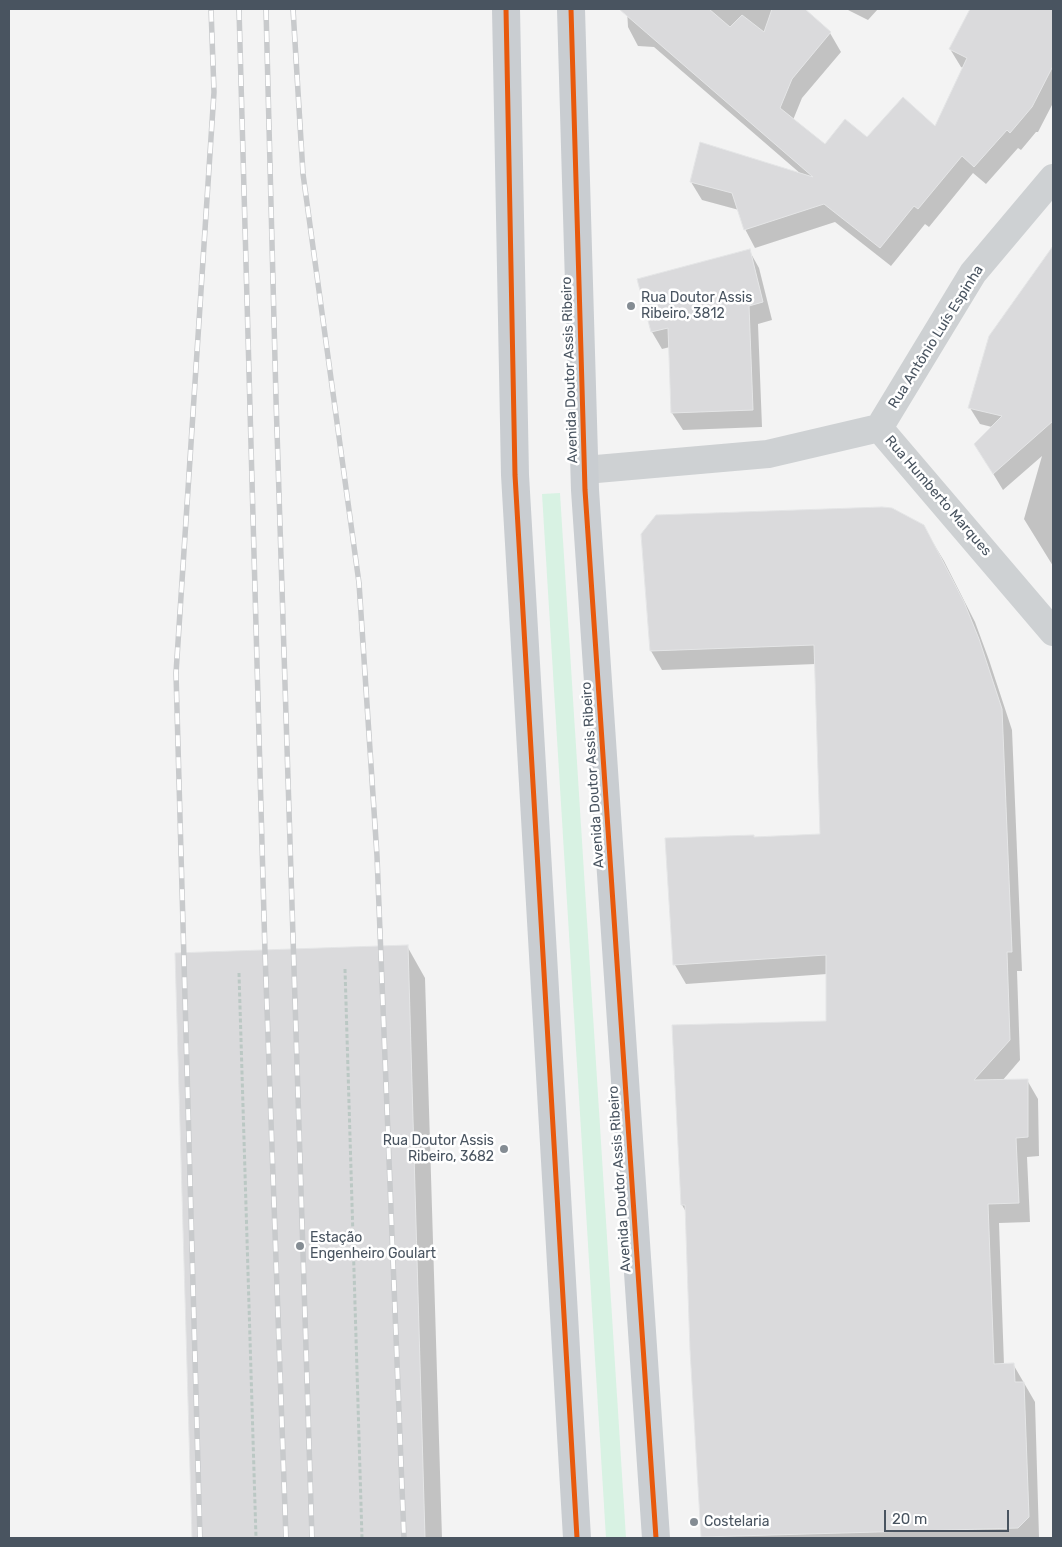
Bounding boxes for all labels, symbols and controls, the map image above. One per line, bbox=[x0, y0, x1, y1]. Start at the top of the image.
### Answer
street label: Rua Antônio Luís Espinha bbox=[885, 262, 987, 412]
street label: Avenida Doutor Assis Ribeiro bbox=[558, 276, 582, 464]
place label: Rua Doutor Assis Ribeiro, 3812 bbox=[641, 290, 752, 322]
marker: Rua Doutor Assis Ribeiro, 3812 bbox=[625, 300, 637, 312]
street label: Rua Humberto Marques bbox=[881, 432, 995, 560]
street label: Avenida Doutor Assis Ribeiro bbox=[578, 681, 608, 869]
street label: Avenida Doutor Assis Ribeiro bbox=[605, 1085, 635, 1273]
place label: Rua Doutor Assis Ribeiro, 3682 bbox=[383, 1133, 494, 1166]
marker: Rua Doutor Assis Ribeiro, 3682 bbox=[498, 1143, 510, 1155]
place label: Estação Engenheiro Goulart bbox=[310, 1230, 436, 1262]
marker: Estação Engenheiro Goulart bbox=[294, 1240, 306, 1252]
scale bar bbox=[887, 1500, 1012, 1532]
text: 20 m bbox=[892, 1510, 927, 1528]
place label: Costelaria bbox=[704, 1514, 769, 1530]
marker: Costelaria bbox=[688, 1516, 700, 1528]

